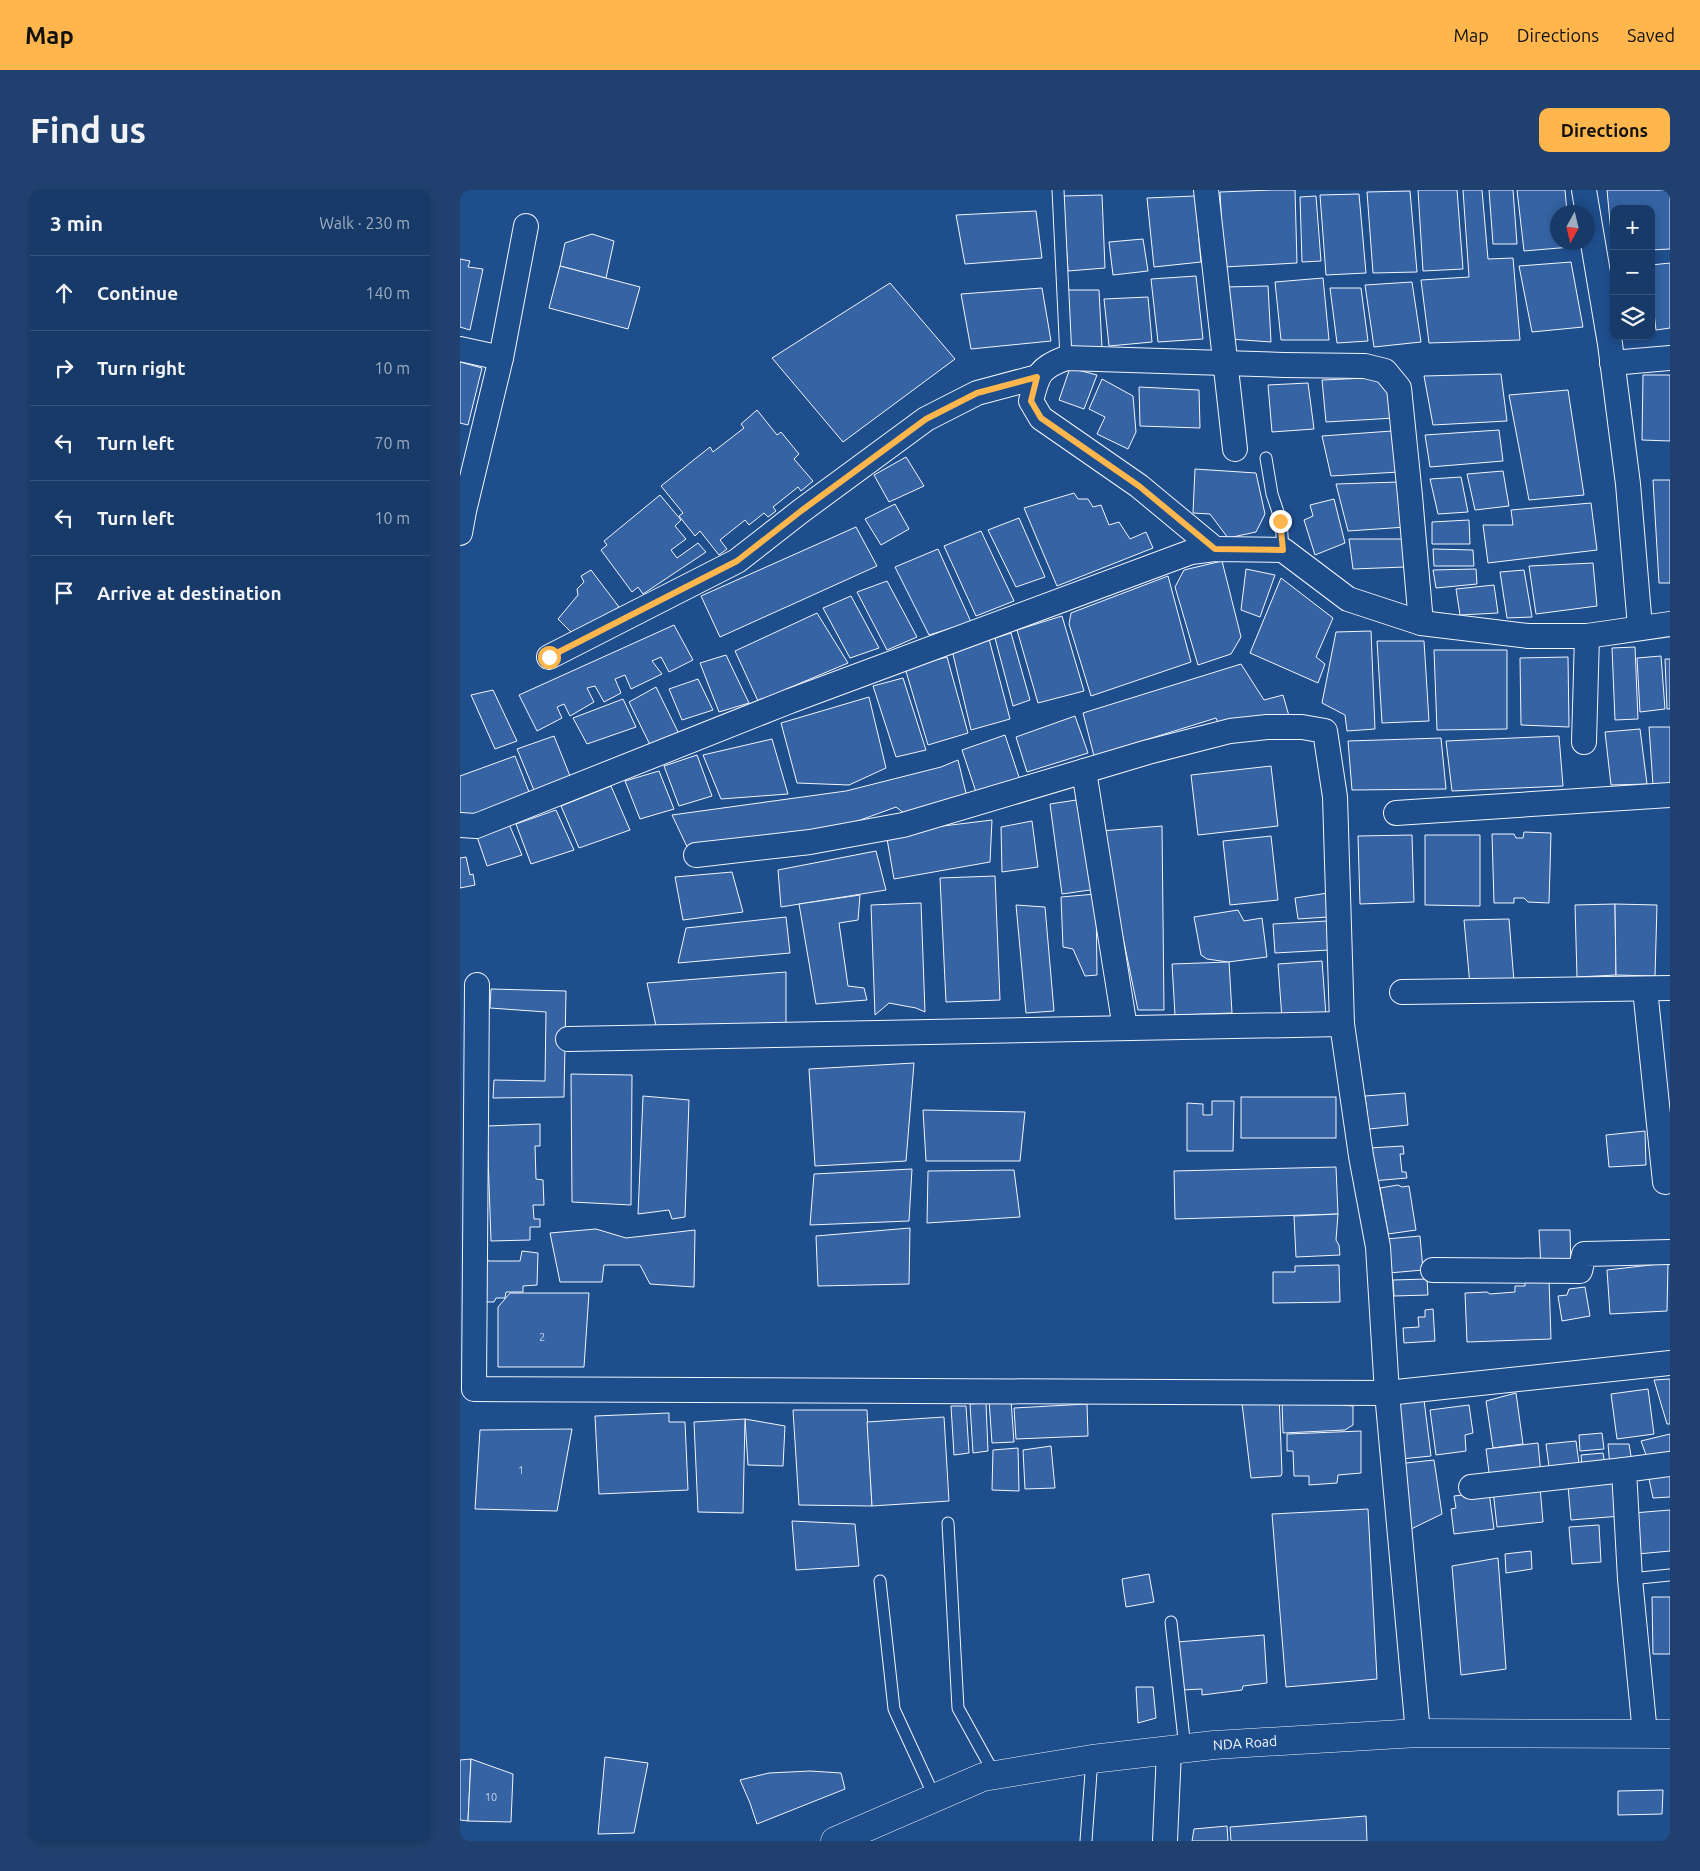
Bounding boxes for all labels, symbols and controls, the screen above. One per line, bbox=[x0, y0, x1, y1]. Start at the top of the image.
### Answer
text: Map bbox=[25, 22, 74, 49]
text: Map bbox=[1453, 25, 1489, 45]
text: Directions bbox=[1517, 25, 1599, 45]
text: Saved bbox=[1627, 25, 1675, 45]
button: Directions bbox=[1539, 108, 1670, 152]
text: Find us bbox=[30, 110, 146, 150]
north arrow bbox=[1550, 205, 1595, 250]
map controls bbox=[1610, 205, 1655, 340]
button: + bbox=[1610, 205, 1655, 250]
text: 3 min bbox=[50, 211, 103, 235]
text: Walk · 230 m bbox=[319, 214, 410, 232]
button: − bbox=[1610, 250, 1655, 295]
icon: ahead bbox=[50, 279, 78, 307]
text: Continue bbox=[97, 282, 178, 304]
text: 140 m bbox=[365, 284, 410, 302]
button: layers bbox=[1610, 295, 1655, 340]
icon: right bbox=[50, 354, 78, 382]
text: Turn right bbox=[97, 357, 185, 379]
text: 10 m bbox=[374, 359, 410, 377]
icon: left bbox=[50, 429, 78, 457]
text: Turn left bbox=[97, 432, 175, 454]
text: 70 m bbox=[374, 434, 410, 452]
icon: left bbox=[50, 504, 78, 532]
text: Turn left bbox=[97, 507, 175, 529]
text: 10 m bbox=[374, 509, 410, 527]
route end bbox=[1269, 510, 1292, 533]
icon: arrive bbox=[50, 579, 78, 607]
text: Arrive at destination bbox=[97, 582, 282, 604]
route start bbox=[538, 646, 561, 669]
house number: 2 bbox=[539, 1331, 545, 1343]
house number: 1 bbox=[518, 1464, 524, 1476]
street label: NDA Road bbox=[1212, 1733, 1278, 1753]
house number: 10 bbox=[485, 1791, 497, 1803]

